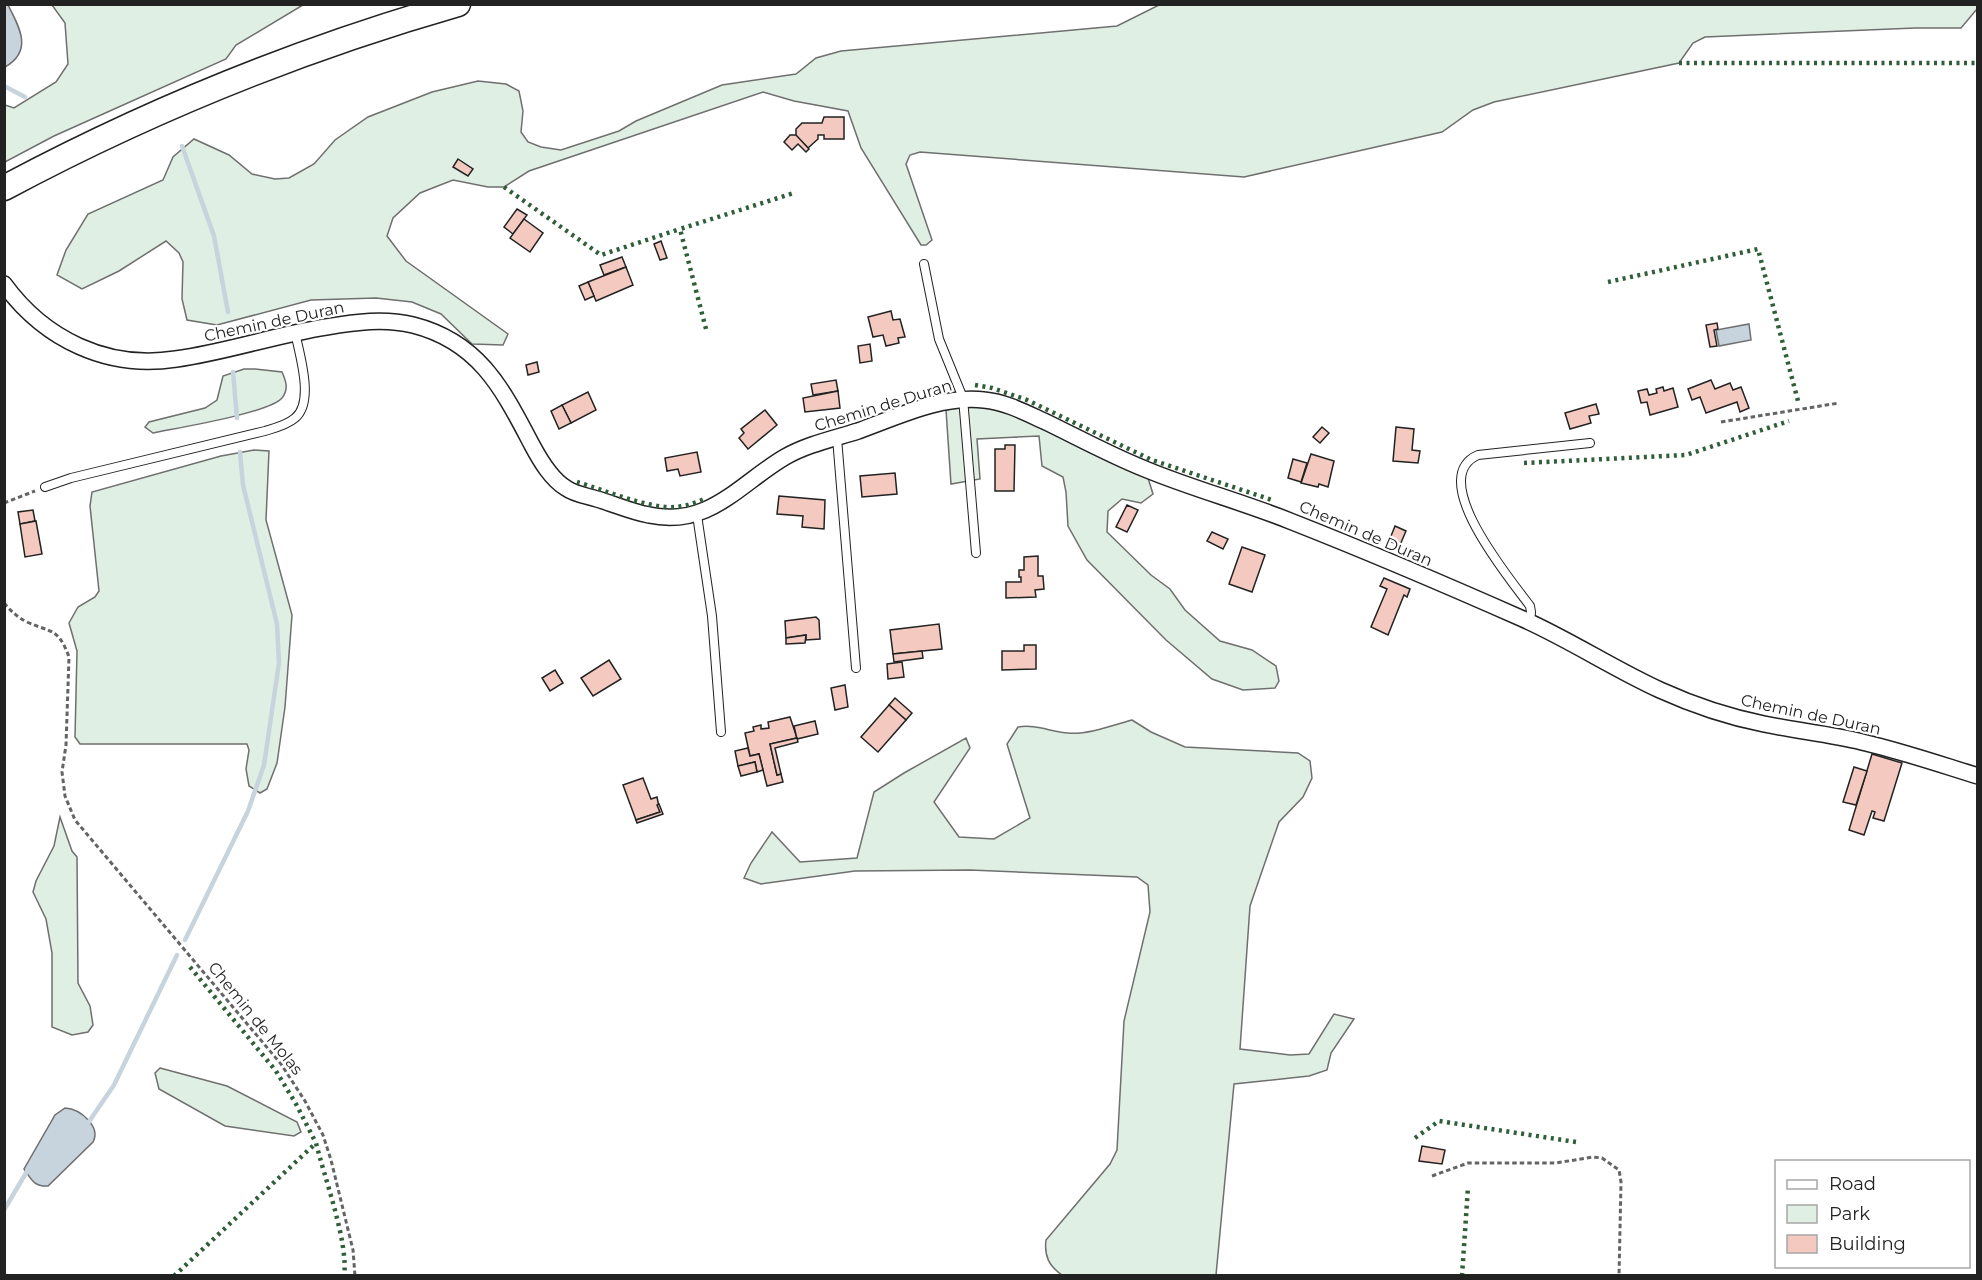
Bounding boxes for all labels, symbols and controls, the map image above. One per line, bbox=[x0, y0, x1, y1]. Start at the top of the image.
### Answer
street label: Chemin de Duran bbox=[202, 297, 346, 346]
street label: Chemin de Duran bbox=[812, 376, 954, 435]
street label: Chemin de Duran bbox=[1296, 497, 1435, 570]
street label: Chemin de Duran bbox=[1739, 690, 1883, 739]
street label: Chemin de Molas bbox=[204, 958, 307, 1079]
legend bbox=[1775, 1160, 1970, 1268]
text: Road bbox=[1829, 1173, 1876, 1195]
text: Park bbox=[1829, 1203, 1870, 1225]
text: Building bbox=[1829, 1233, 1906, 1255]

